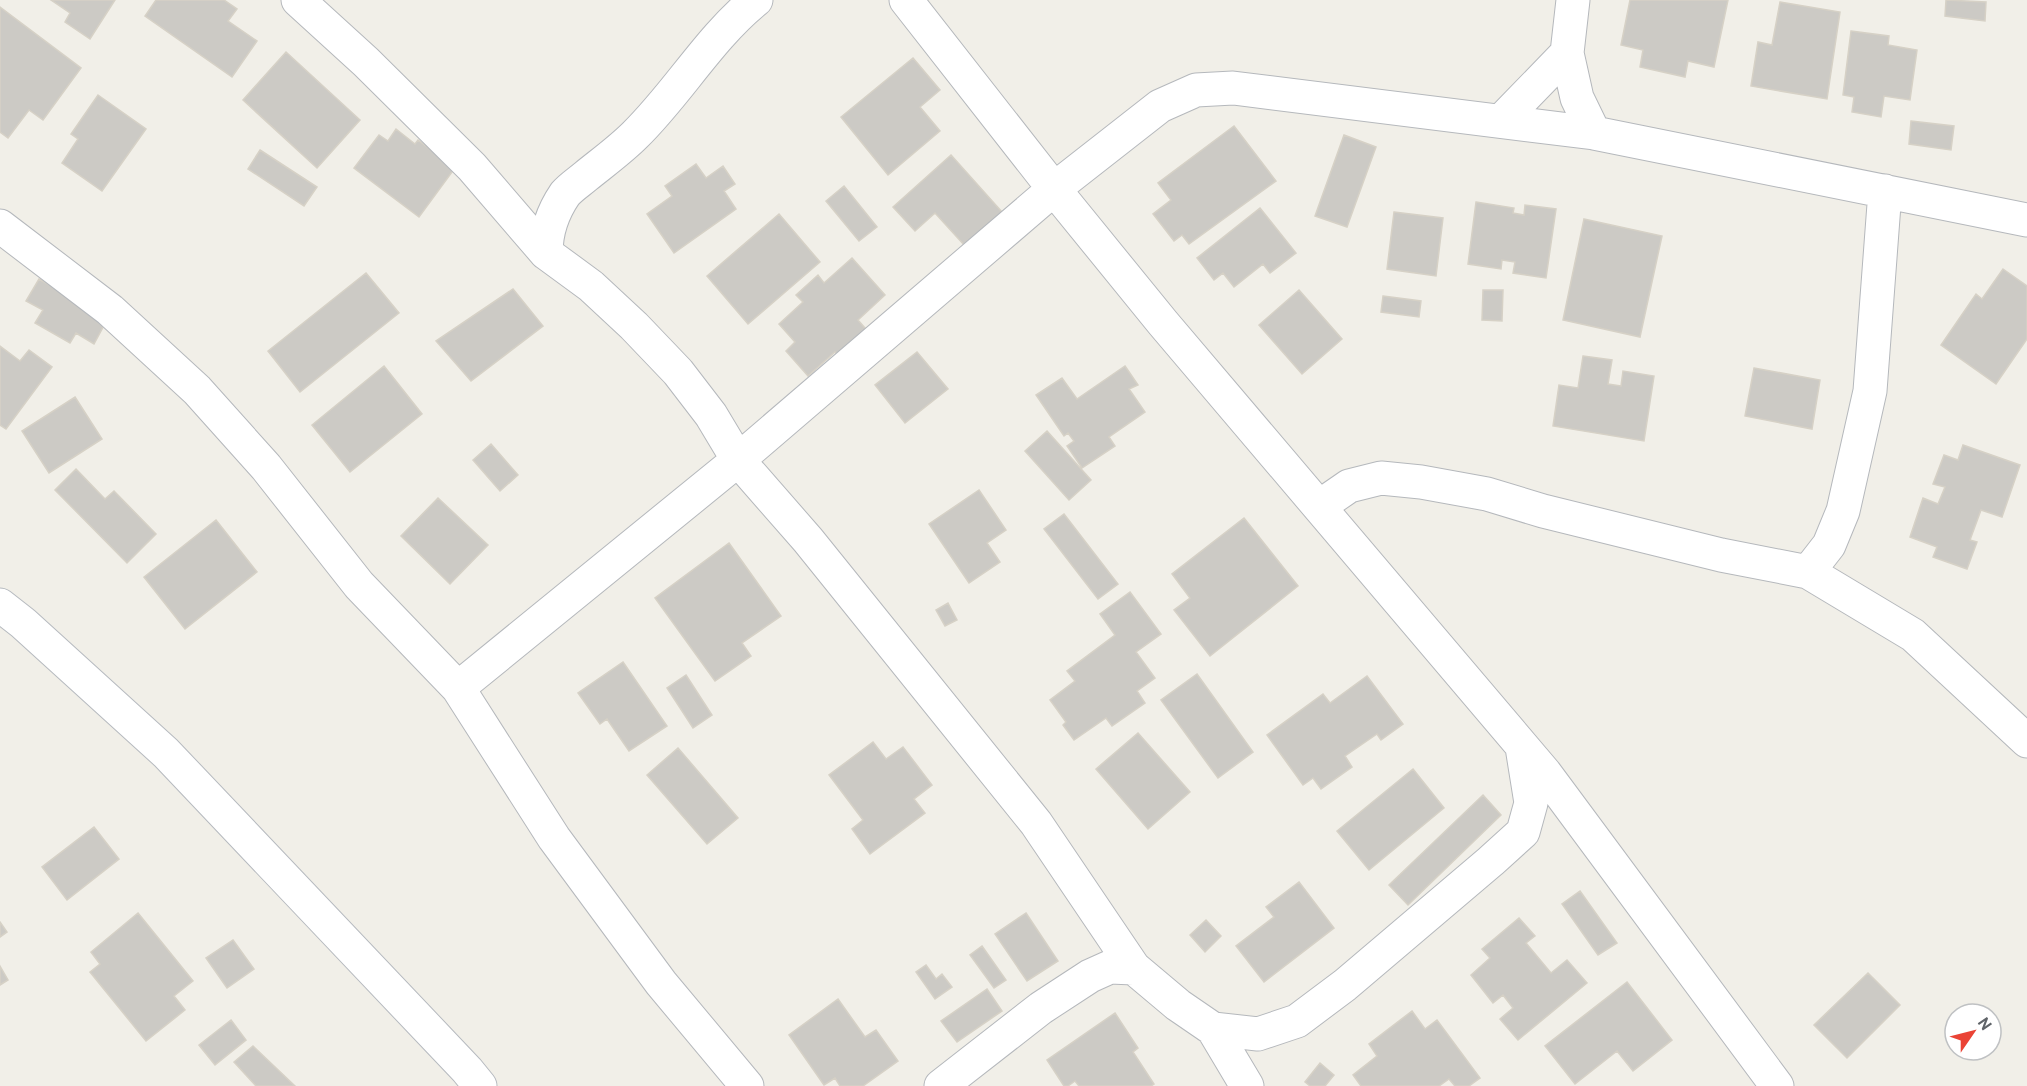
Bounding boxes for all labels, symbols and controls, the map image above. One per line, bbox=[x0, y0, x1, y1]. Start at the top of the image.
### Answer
north arrow bbox=[1943, 1002, 2003, 1062]
text: N bbox=[1972, 1014, 1995, 1035]

